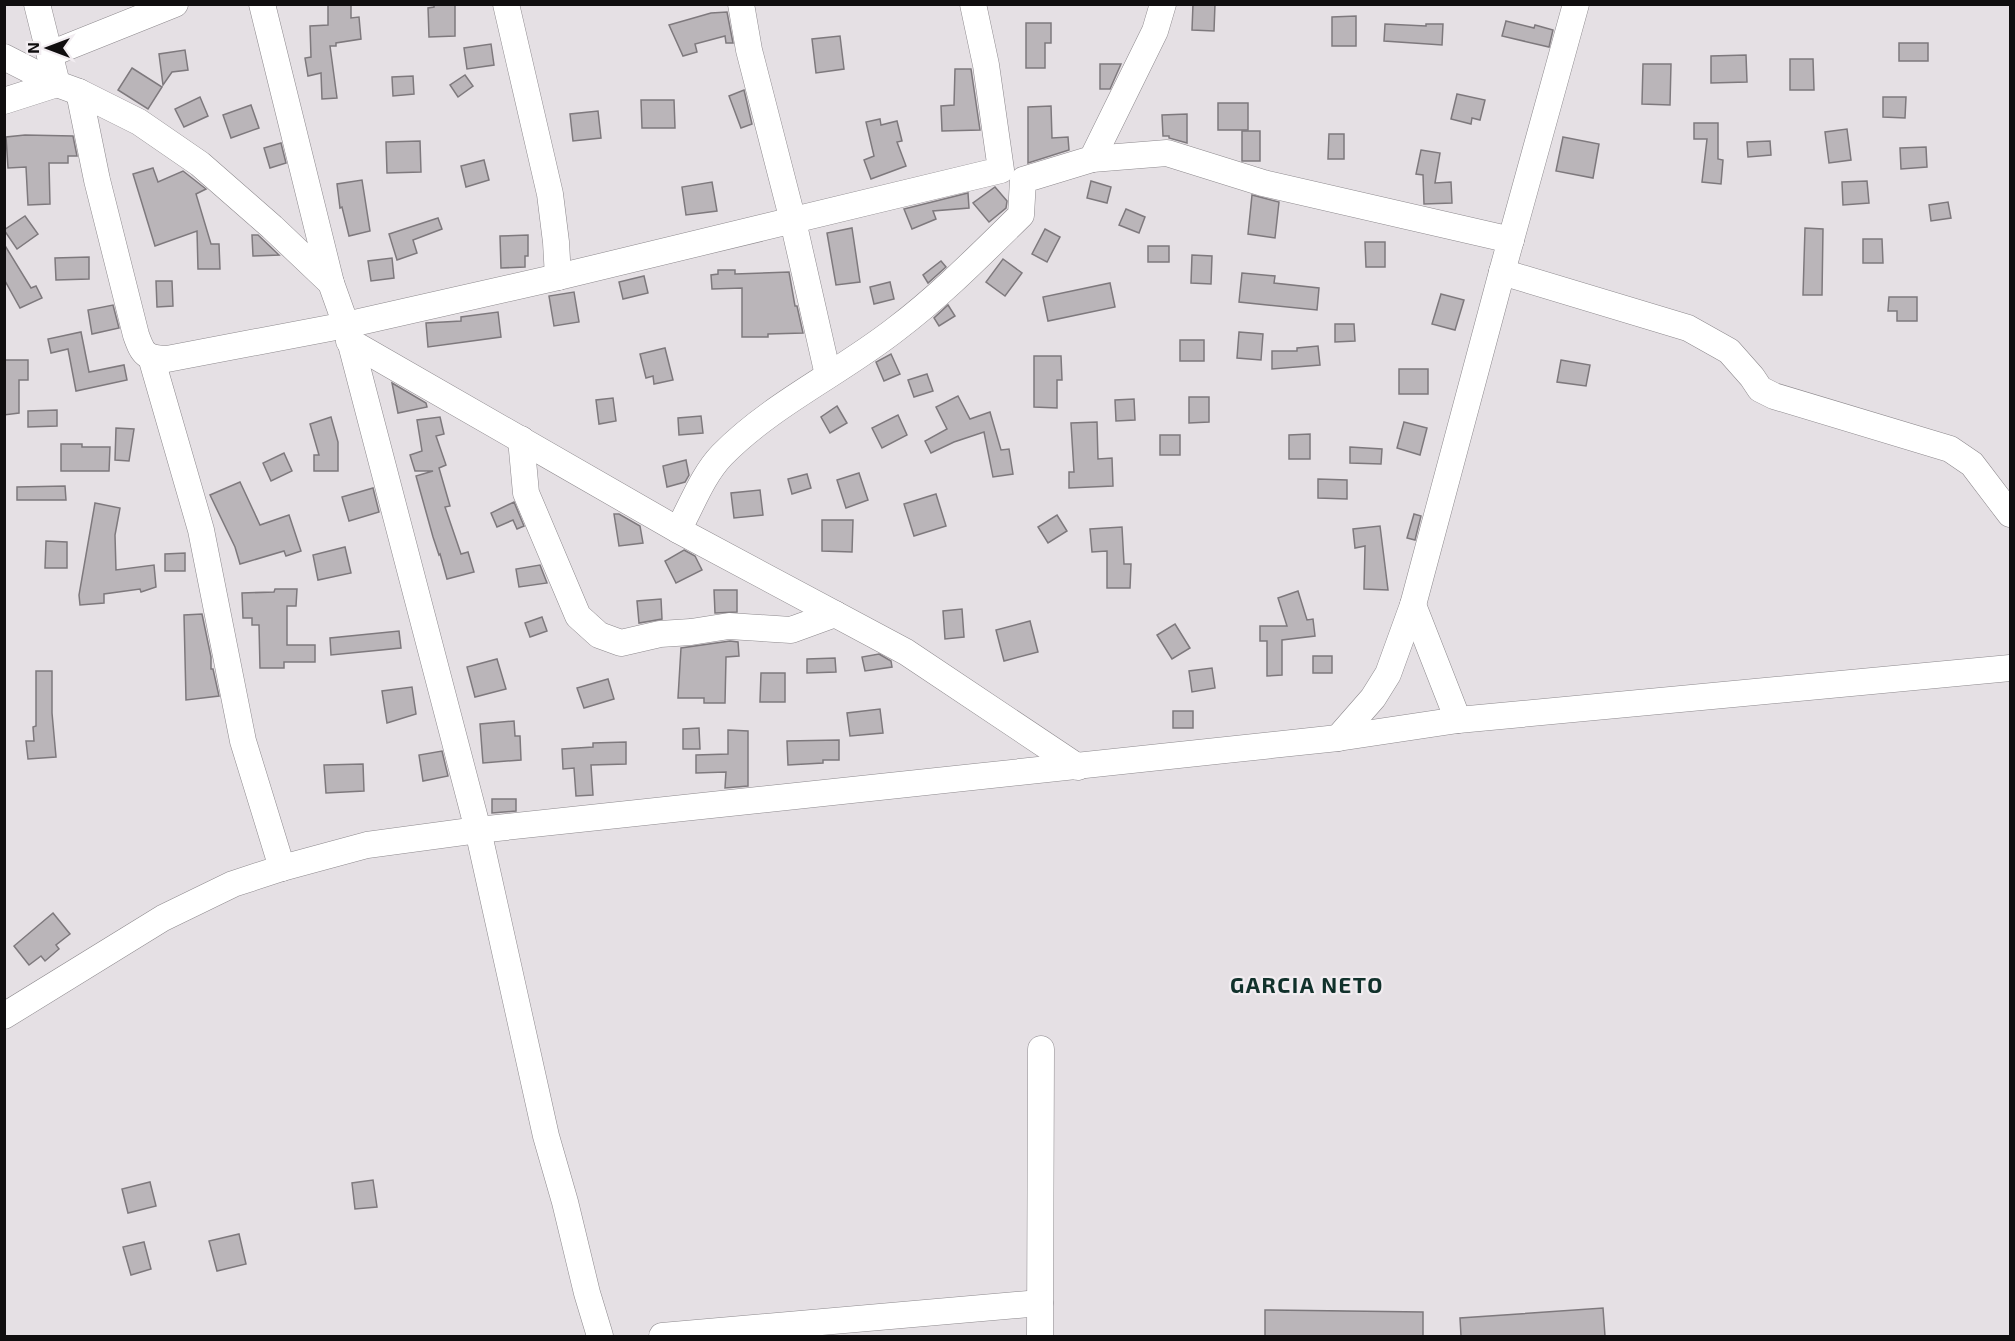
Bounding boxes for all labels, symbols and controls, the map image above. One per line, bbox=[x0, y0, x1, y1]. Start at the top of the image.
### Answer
north arrow bbox=[18, 18, 78, 78]
text: N bbox=[23, 42, 42, 54]
district label: GARCIA NETO bbox=[1230, 971, 1384, 997]

